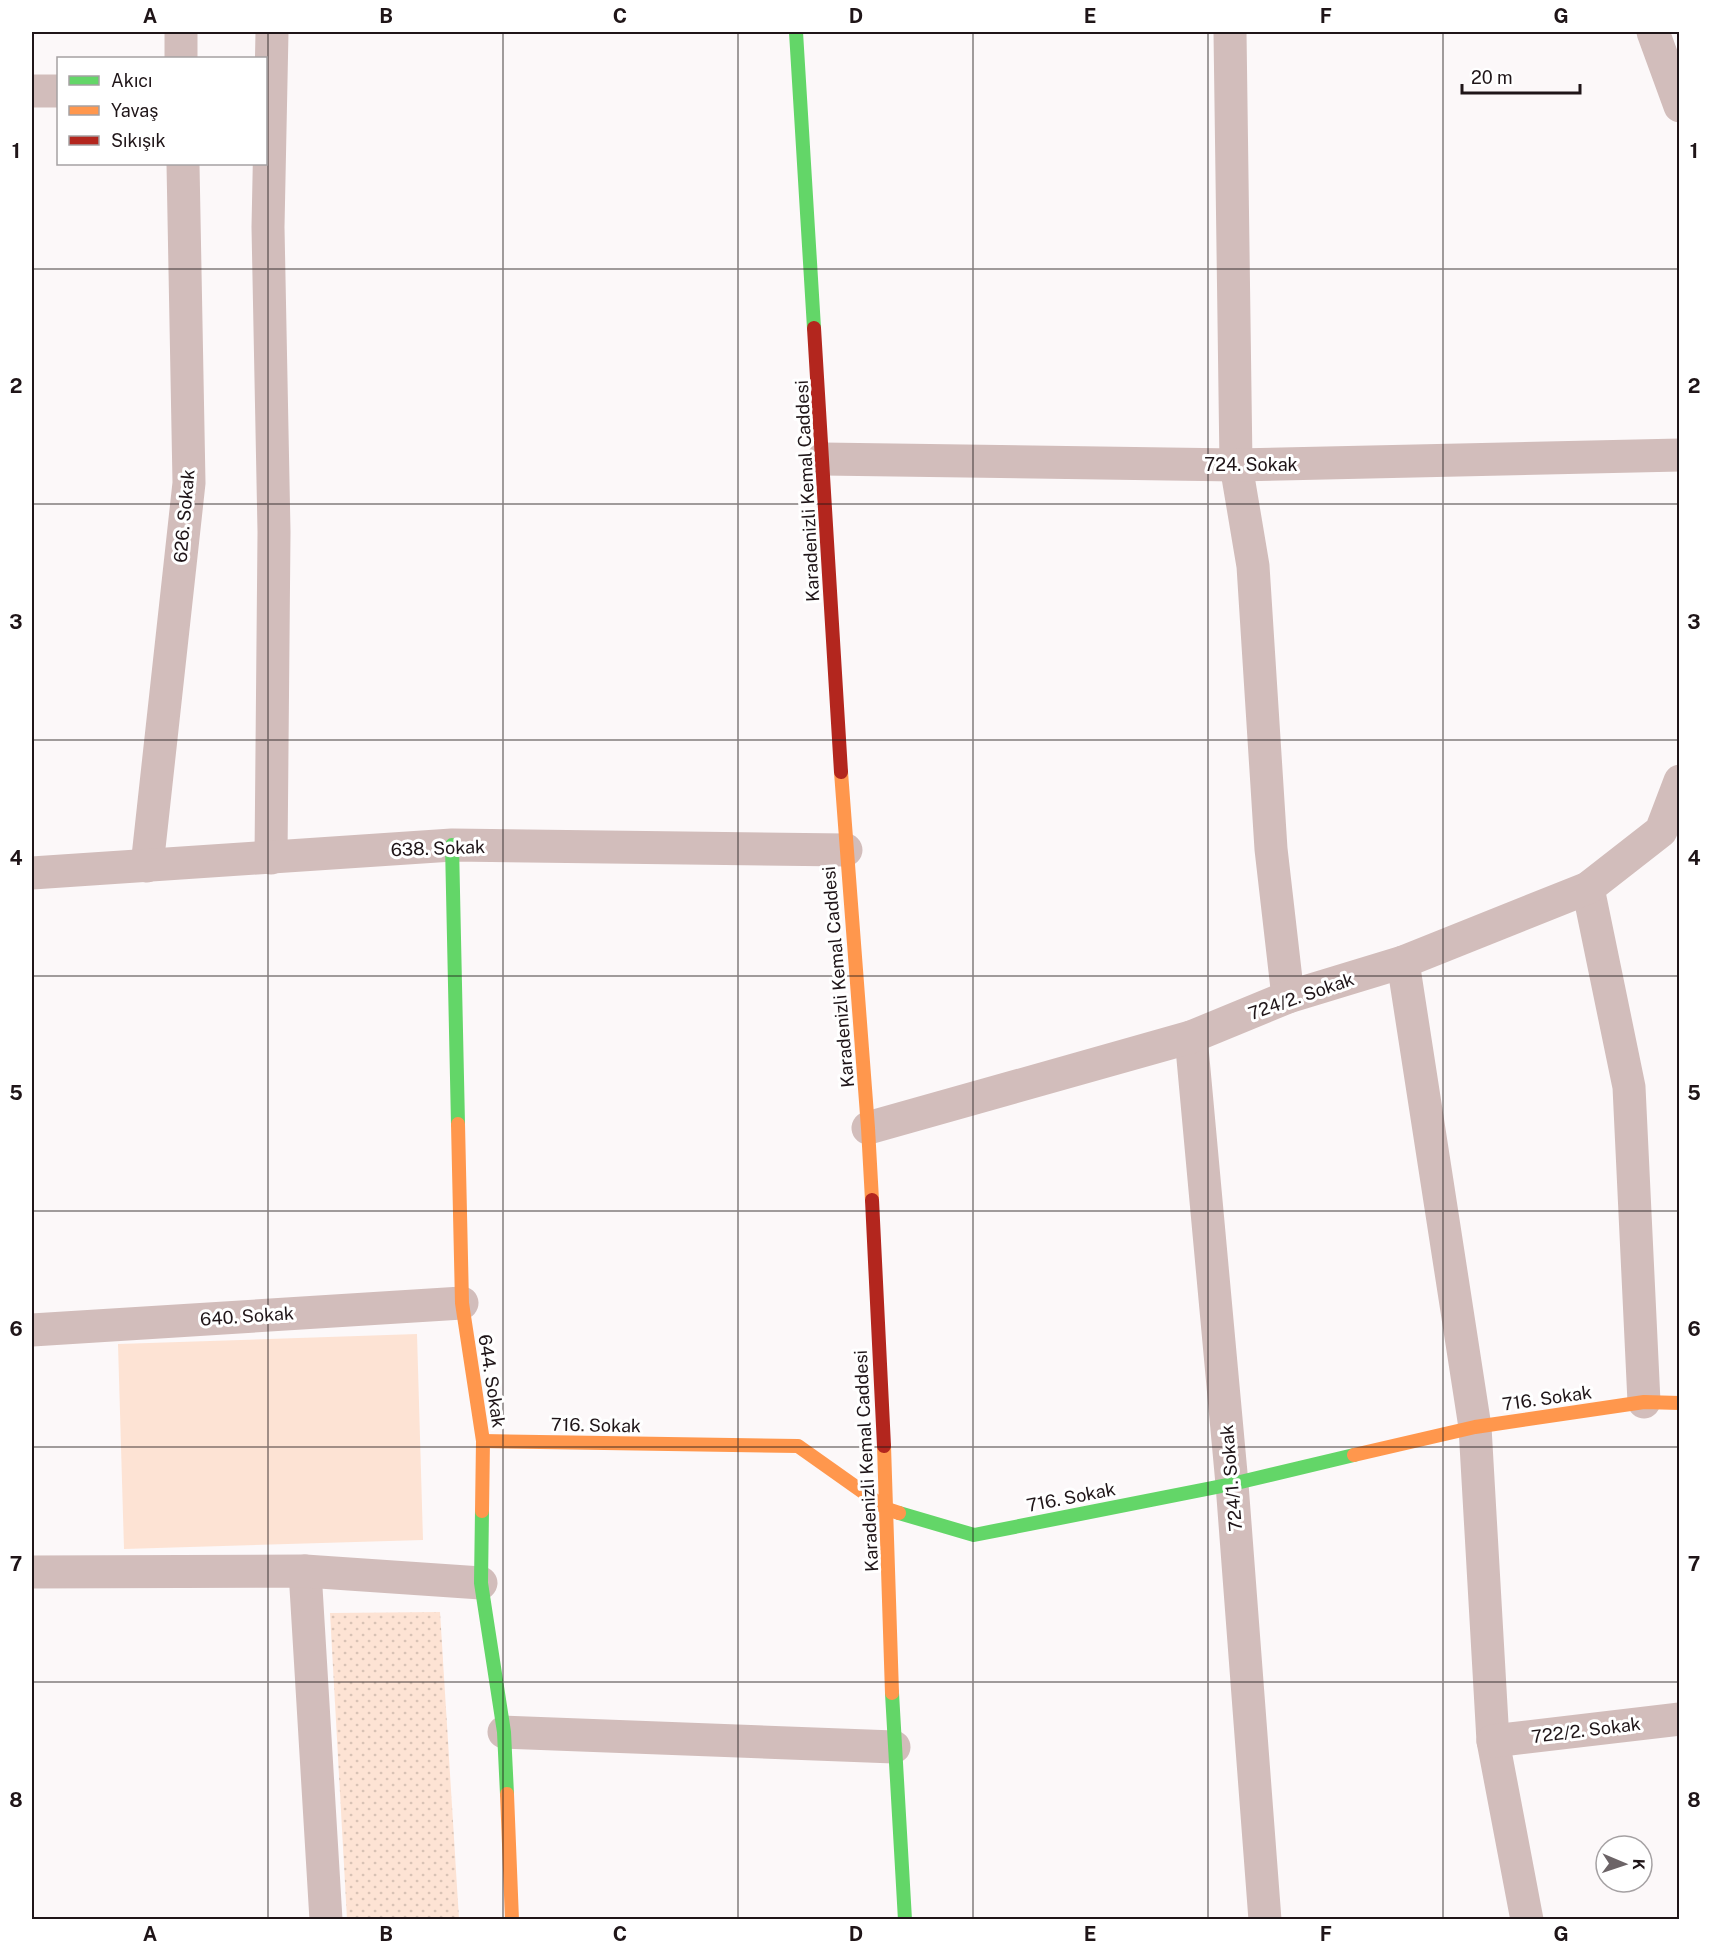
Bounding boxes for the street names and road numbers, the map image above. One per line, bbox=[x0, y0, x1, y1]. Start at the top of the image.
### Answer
street label: Karadenizli Kemal Caddesi bbox=[791, 380, 823, 602]
street label: 724. Sokak bbox=[1204, 454, 1298, 475]
street label: 626. Sokak bbox=[169, 468, 199, 564]
street label: 638. Sokak bbox=[390, 836, 486, 860]
street label: Karadenizli Kemal Caddesi bbox=[818, 865, 858, 1089]
street label: 724/2. Sokak bbox=[1245, 968, 1357, 1024]
street label: 640. Sokak bbox=[199, 1302, 295, 1330]
street label: 644. Sokak bbox=[474, 1333, 510, 1429]
street label: Karadenizli Kemal Caddesi bbox=[850, 1350, 882, 1572]
street label: 716. Sokak bbox=[1501, 1381, 1593, 1415]
street label: 716. Sokak bbox=[551, 1414, 641, 1436]
street label: 724/1. Sokak bbox=[1216, 1424, 1246, 1532]
street label: 716. Sokak bbox=[1025, 1478, 1117, 1516]
street label: 722/2. Sokak bbox=[1530, 1713, 1642, 1747]

